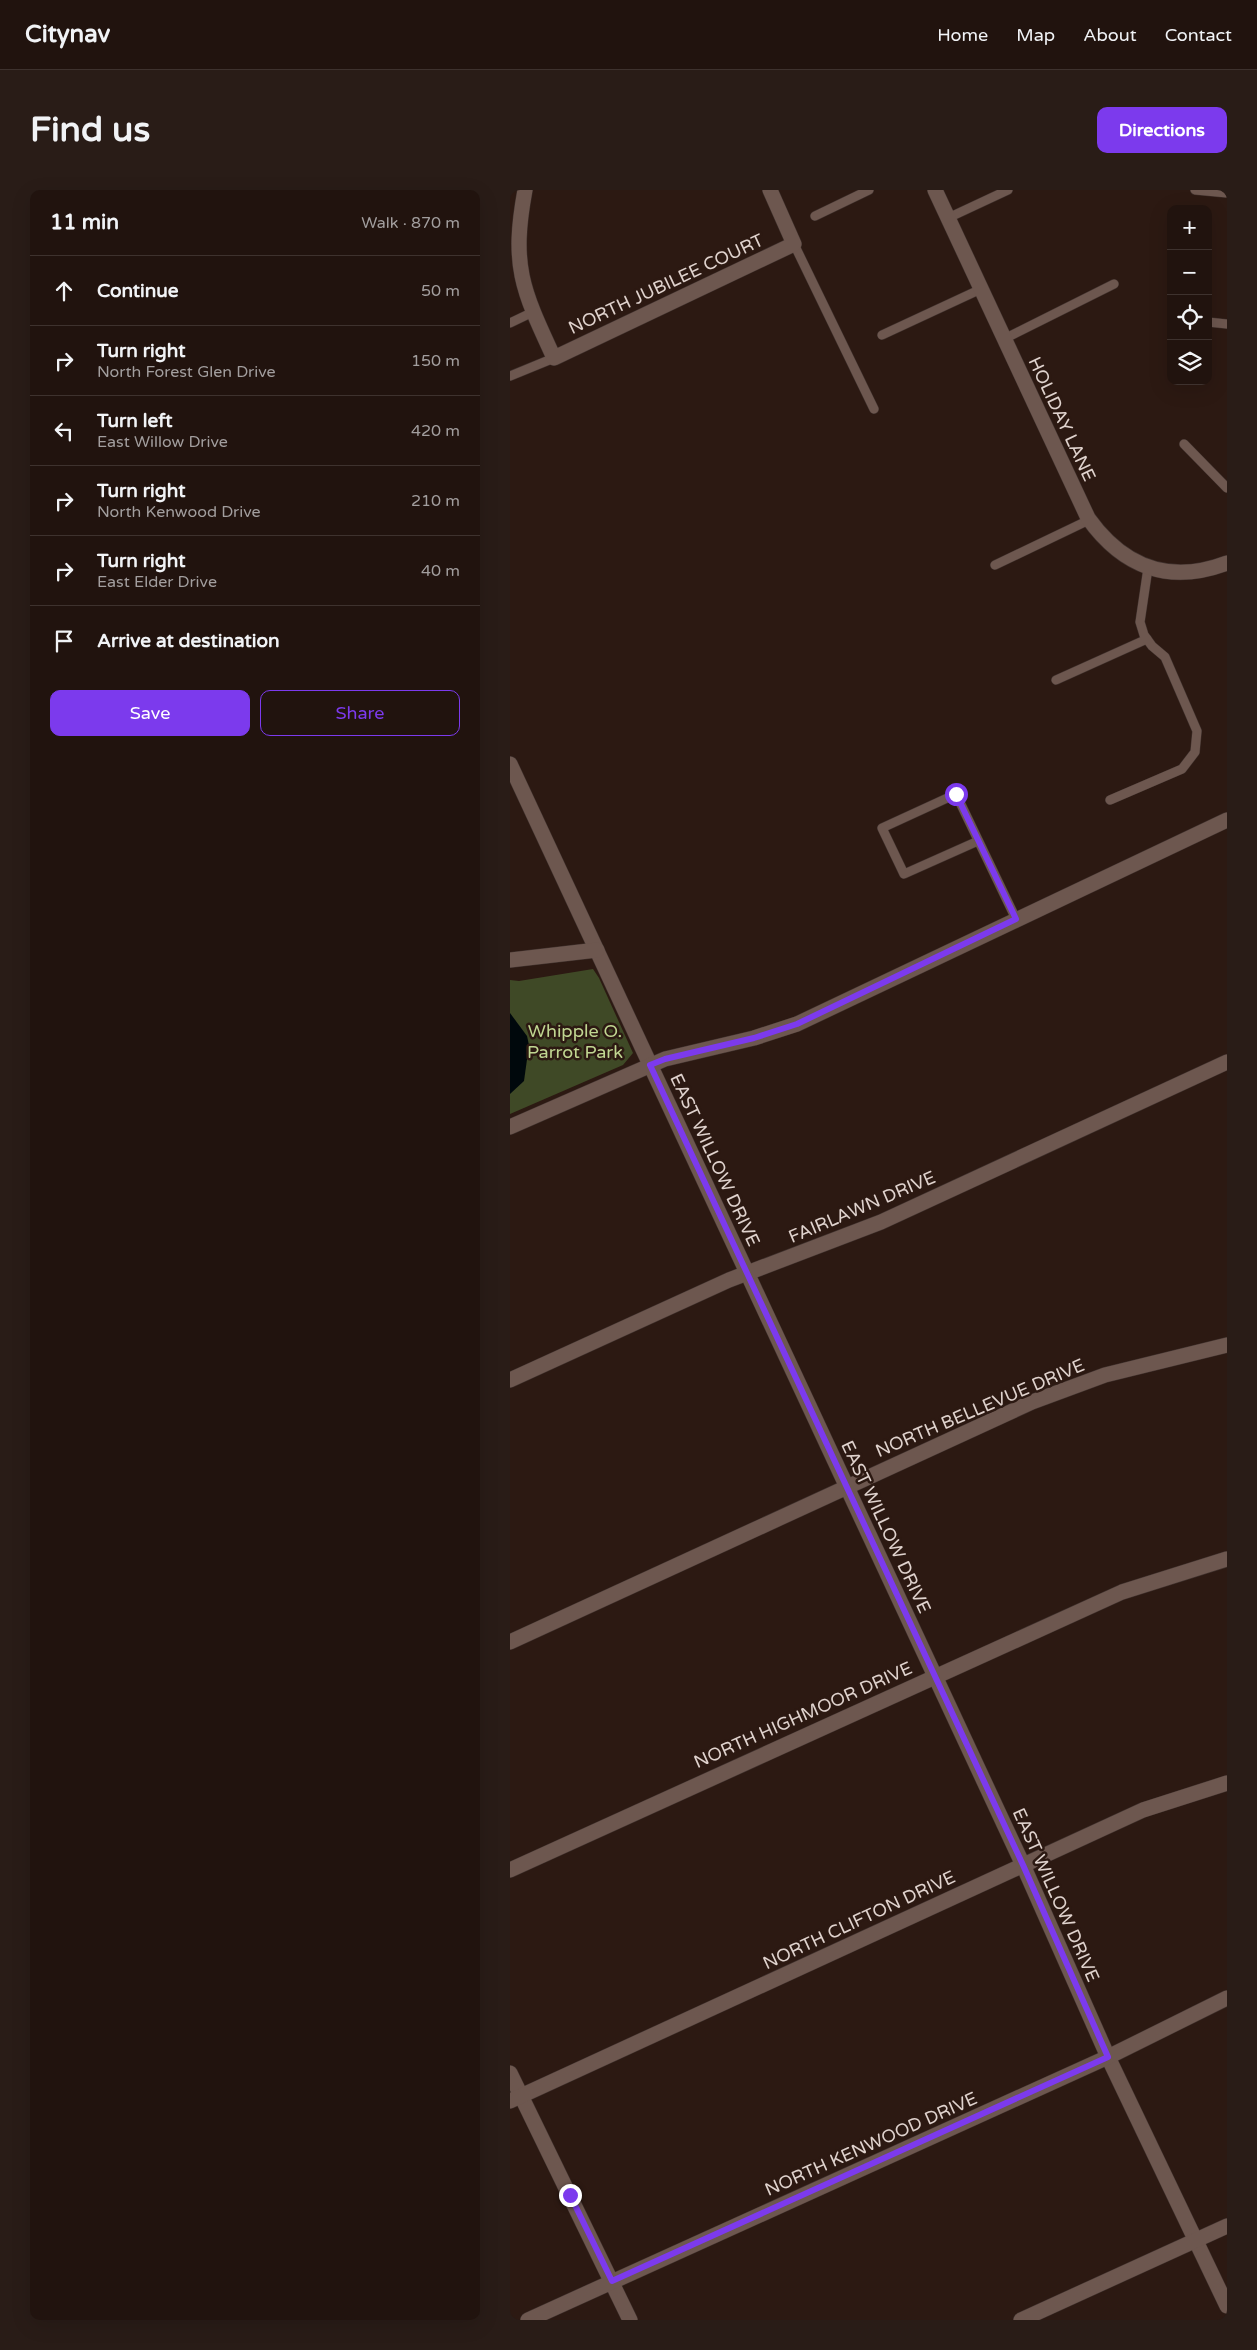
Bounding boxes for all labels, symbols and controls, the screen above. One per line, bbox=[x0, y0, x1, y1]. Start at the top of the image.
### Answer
text: Citynav bbox=[25, 20, 110, 49]
text: Home bbox=[937, 24, 988, 46]
text: Map bbox=[1016, 24, 1055, 46]
text: About bbox=[1083, 24, 1137, 46]
text: Contact bbox=[1165, 24, 1232, 46]
button: Directions bbox=[1097, 107, 1227, 153]
text: Find us bbox=[30, 109, 150, 151]
map controls bbox=[1167, 205, 1212, 385]
button: + bbox=[1167, 205, 1212, 250]
text: 11 min bbox=[50, 210, 119, 235]
text: Walk · 870 m bbox=[361, 213, 460, 233]
street label: NORTH JUBILEE COURT bbox=[565, 229, 767, 339]
button: − bbox=[1167, 250, 1212, 295]
icon: ahead bbox=[50, 277, 78, 305]
text: Continue bbox=[97, 280, 179, 302]
text: 50 m bbox=[421, 281, 460, 301]
button: locate bbox=[1167, 295, 1212, 340]
text: Turn right bbox=[97, 340, 185, 362]
button: layers bbox=[1167, 340, 1212, 385]
icon: right bbox=[50, 347, 78, 375]
text: 150 m bbox=[411, 351, 460, 371]
street label: HOLIDAY LANE bbox=[1024, 353, 1100, 485]
text: North Forest Glen Drive bbox=[97, 362, 276, 382]
text: Turn left bbox=[97, 410, 173, 432]
icon: left bbox=[50, 417, 78, 445]
text: 420 m bbox=[411, 421, 460, 441]
text: East Willow Drive bbox=[97, 432, 228, 452]
text: Turn right bbox=[97, 480, 185, 502]
icon: right bbox=[50, 487, 78, 515]
text: 210 m bbox=[411, 491, 460, 511]
text: North Kenwood Drive bbox=[97, 502, 261, 522]
text: Turn right bbox=[97, 550, 185, 572]
icon: right bbox=[50, 557, 78, 585]
text: 40 m bbox=[421, 561, 460, 581]
text: East Elder Drive bbox=[97, 572, 217, 592]
icon: arrive bbox=[50, 627, 78, 655]
text: Arrive at destination bbox=[97, 630, 280, 652]
button: Save bbox=[50, 690, 250, 736]
button: Share bbox=[260, 690, 460, 736]
route start bbox=[945, 783, 968, 806]
park label: Whipple O. Parrot Park bbox=[527, 1020, 623, 1063]
street label: EAST WILLOW DRIVE bbox=[665, 1070, 765, 1250]
street label: FAIRLAWN DRIVE bbox=[785, 1166, 939, 1248]
street label: NORTH BELLEVUE DRIVE bbox=[872, 1354, 1088, 1462]
street label: EAST WILLOW DRIVE bbox=[836, 1437, 936, 1617]
street label: NORTH HIGHMOOR DRIVE bbox=[690, 1657, 916, 1773]
street label: EAST WILLOW DRIVE bbox=[1008, 1805, 1104, 1985]
street label: NORTH CLIFTON DRIVE bbox=[759, 1866, 959, 1974]
street label: NORTH KENWOOD DRIVE bbox=[761, 2087, 981, 2201]
route end bbox=[559, 2184, 582, 2207]

